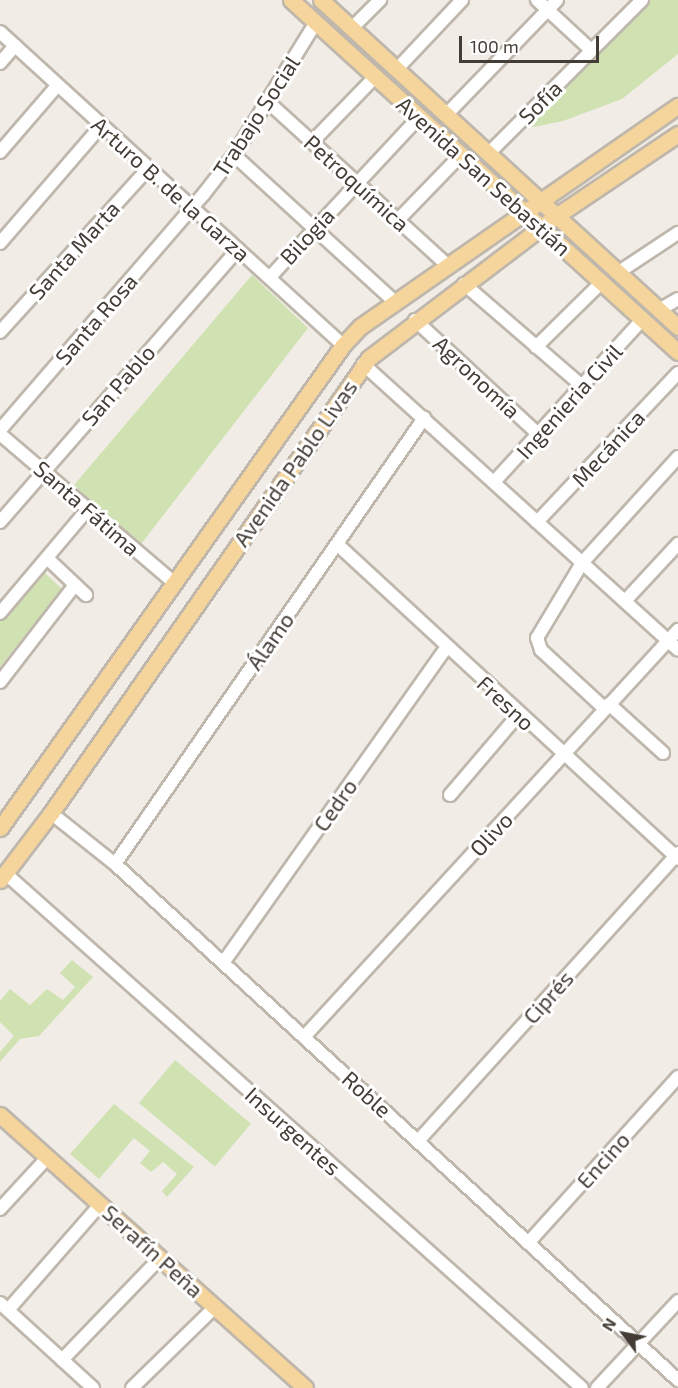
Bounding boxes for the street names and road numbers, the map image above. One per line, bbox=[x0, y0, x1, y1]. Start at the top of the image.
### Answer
street label: Trabajo Social bbox=[207, 51, 305, 181]
street label: Sofía bbox=[513, 75, 567, 129]
street label: Avenida San Sebastián bbox=[392, 91, 576, 261]
street label: Arturo B. de la Garza bbox=[86, 111, 256, 267]
street label: Petroquímica bbox=[299, 129, 415, 237]
street label: Santa Marta bbox=[23, 195, 125, 305]
street label: Bilogia bbox=[274, 202, 340, 270]
street label: Santa Rosa bbox=[49, 268, 143, 370]
street label: Agronomía bbox=[428, 330, 526, 424]
street label: Ingenieria Civil bbox=[511, 338, 627, 464]
street label: San Pablo bbox=[76, 339, 160, 431]
street label: Avenida Pablo Livas bbox=[228, 375, 362, 551]
street label: Mecánica bbox=[566, 404, 650, 492]
street label: Santa Fátima bbox=[29, 455, 145, 561]
street label: Álamo bbox=[241, 607, 299, 675]
street label: Fresno bbox=[472, 670, 540, 736]
street label: Cedro bbox=[308, 774, 362, 836]
street label: Olivo bbox=[464, 806, 518, 862]
street label: Ciprés bbox=[517, 965, 579, 1029]
street label: Roble bbox=[337, 1065, 397, 1123]
street label: Insurgentes bbox=[240, 1081, 346, 1181]
street label: Encino bbox=[571, 1126, 635, 1194]
street label: Serafín Peña bbox=[97, 1199, 209, 1303]

